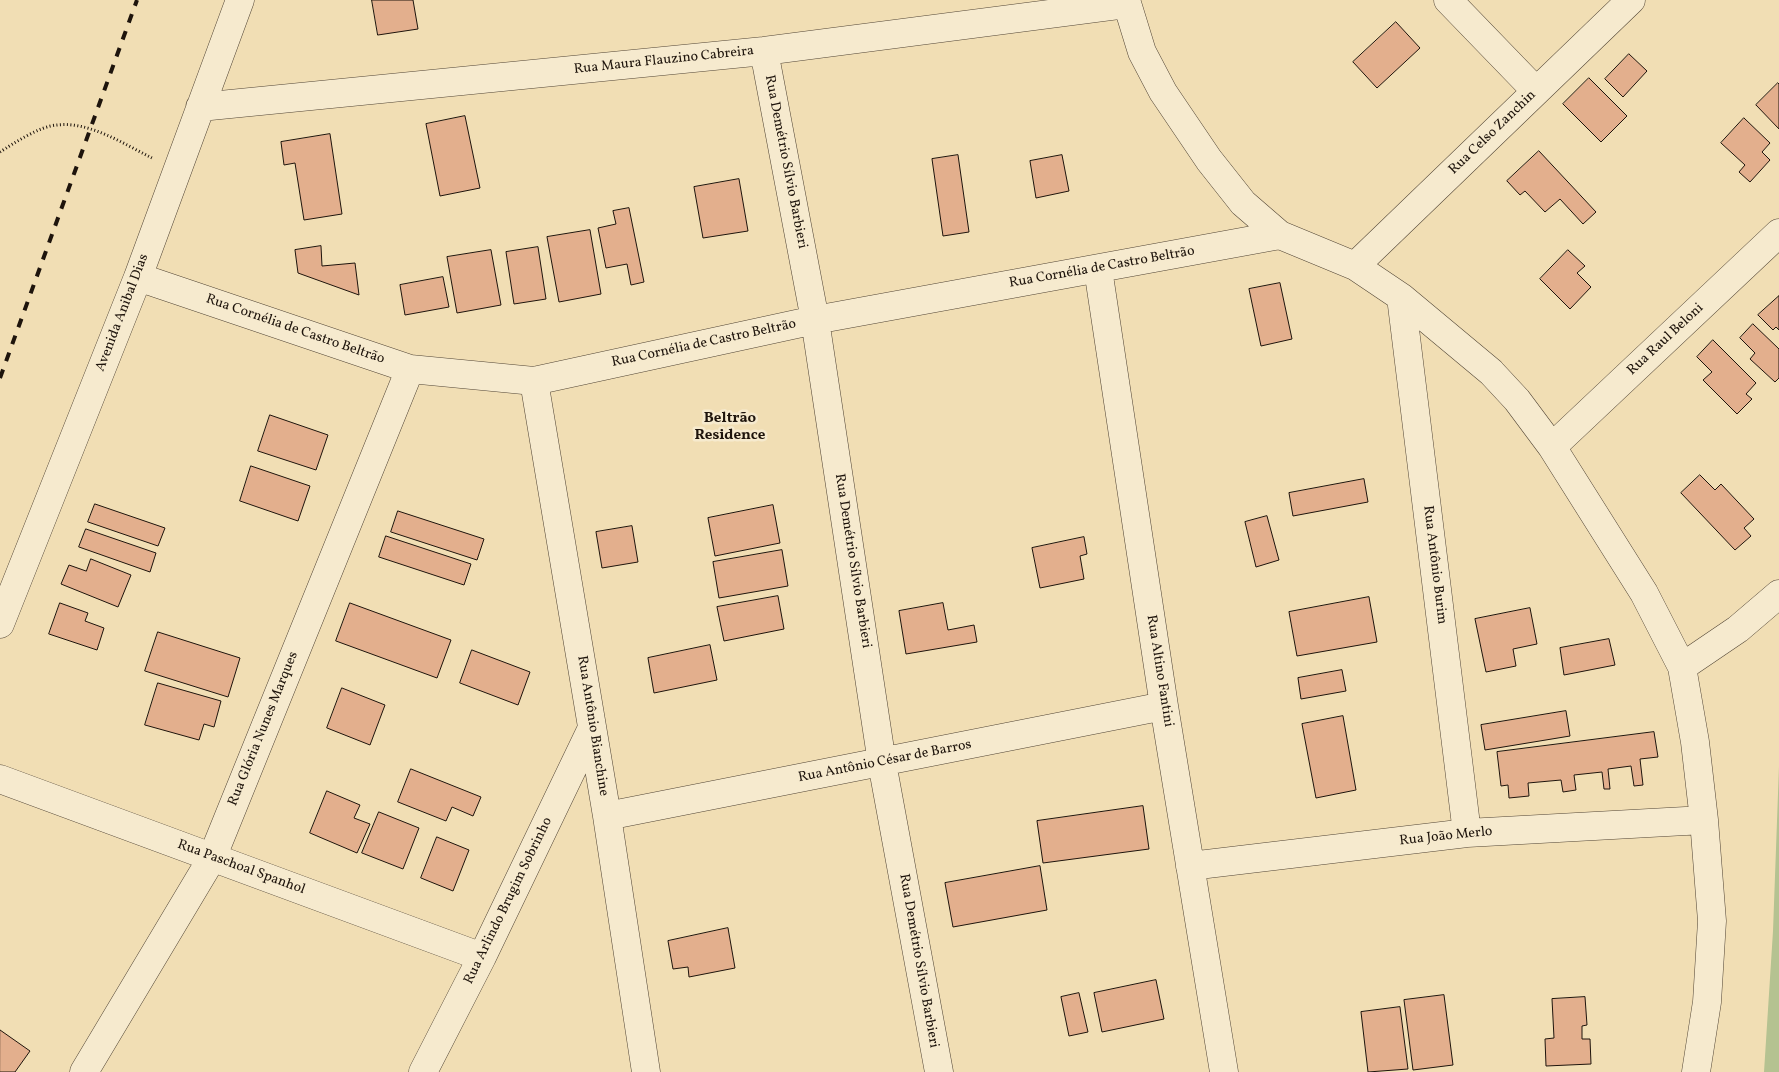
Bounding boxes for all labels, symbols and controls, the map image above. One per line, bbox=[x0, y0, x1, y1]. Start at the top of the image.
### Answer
street label: Rua Maura Flauzino Cabreira bbox=[573, 43, 755, 79]
street label: Rua Demétrio Sílvio Barbieri bbox=[760, 74, 810, 250]
street label: Rua Celso Zanchin bbox=[1446, 87, 1540, 179]
street label: Rua Cornélia de Castro Beltrão bbox=[1008, 243, 1196, 293]
street label: Avenida Anibal Dias bbox=[93, 252, 153, 374]
street label: Rua Cornélia de Castro Beltrão bbox=[203, 291, 387, 369]
street label: Rua Raul Beloni bbox=[1624, 300, 1708, 380]
street label: Rua Cornélia de Castro Beltrão bbox=[610, 316, 798, 372]
district label: Beltrão Residence bbox=[695, 410, 765, 445]
street label: Rua Demétrio Sílvio Barbieri bbox=[830, 473, 874, 649]
street label: Rua Antônio Burim bbox=[1418, 505, 1450, 625]
street label: Rua Altino Fantini bbox=[1142, 614, 1176, 728]
street label: Rua Glória Nunes Marques bbox=[225, 649, 303, 809]
street label: Rua Antônio Bianchine bbox=[573, 654, 611, 798]
street label: Rua Antônio César de Barros bbox=[797, 737, 973, 787]
street label: Rua Arlindo Brugim Sobrinho bbox=[461, 815, 557, 987]
street label: Rua João Merlo bbox=[1399, 824, 1493, 850]
street label: Rua Paschoal Spanhol bbox=[175, 837, 307, 899]
street label: Rua Demétrio Sílvio Barbieri bbox=[894, 873, 942, 1049]

